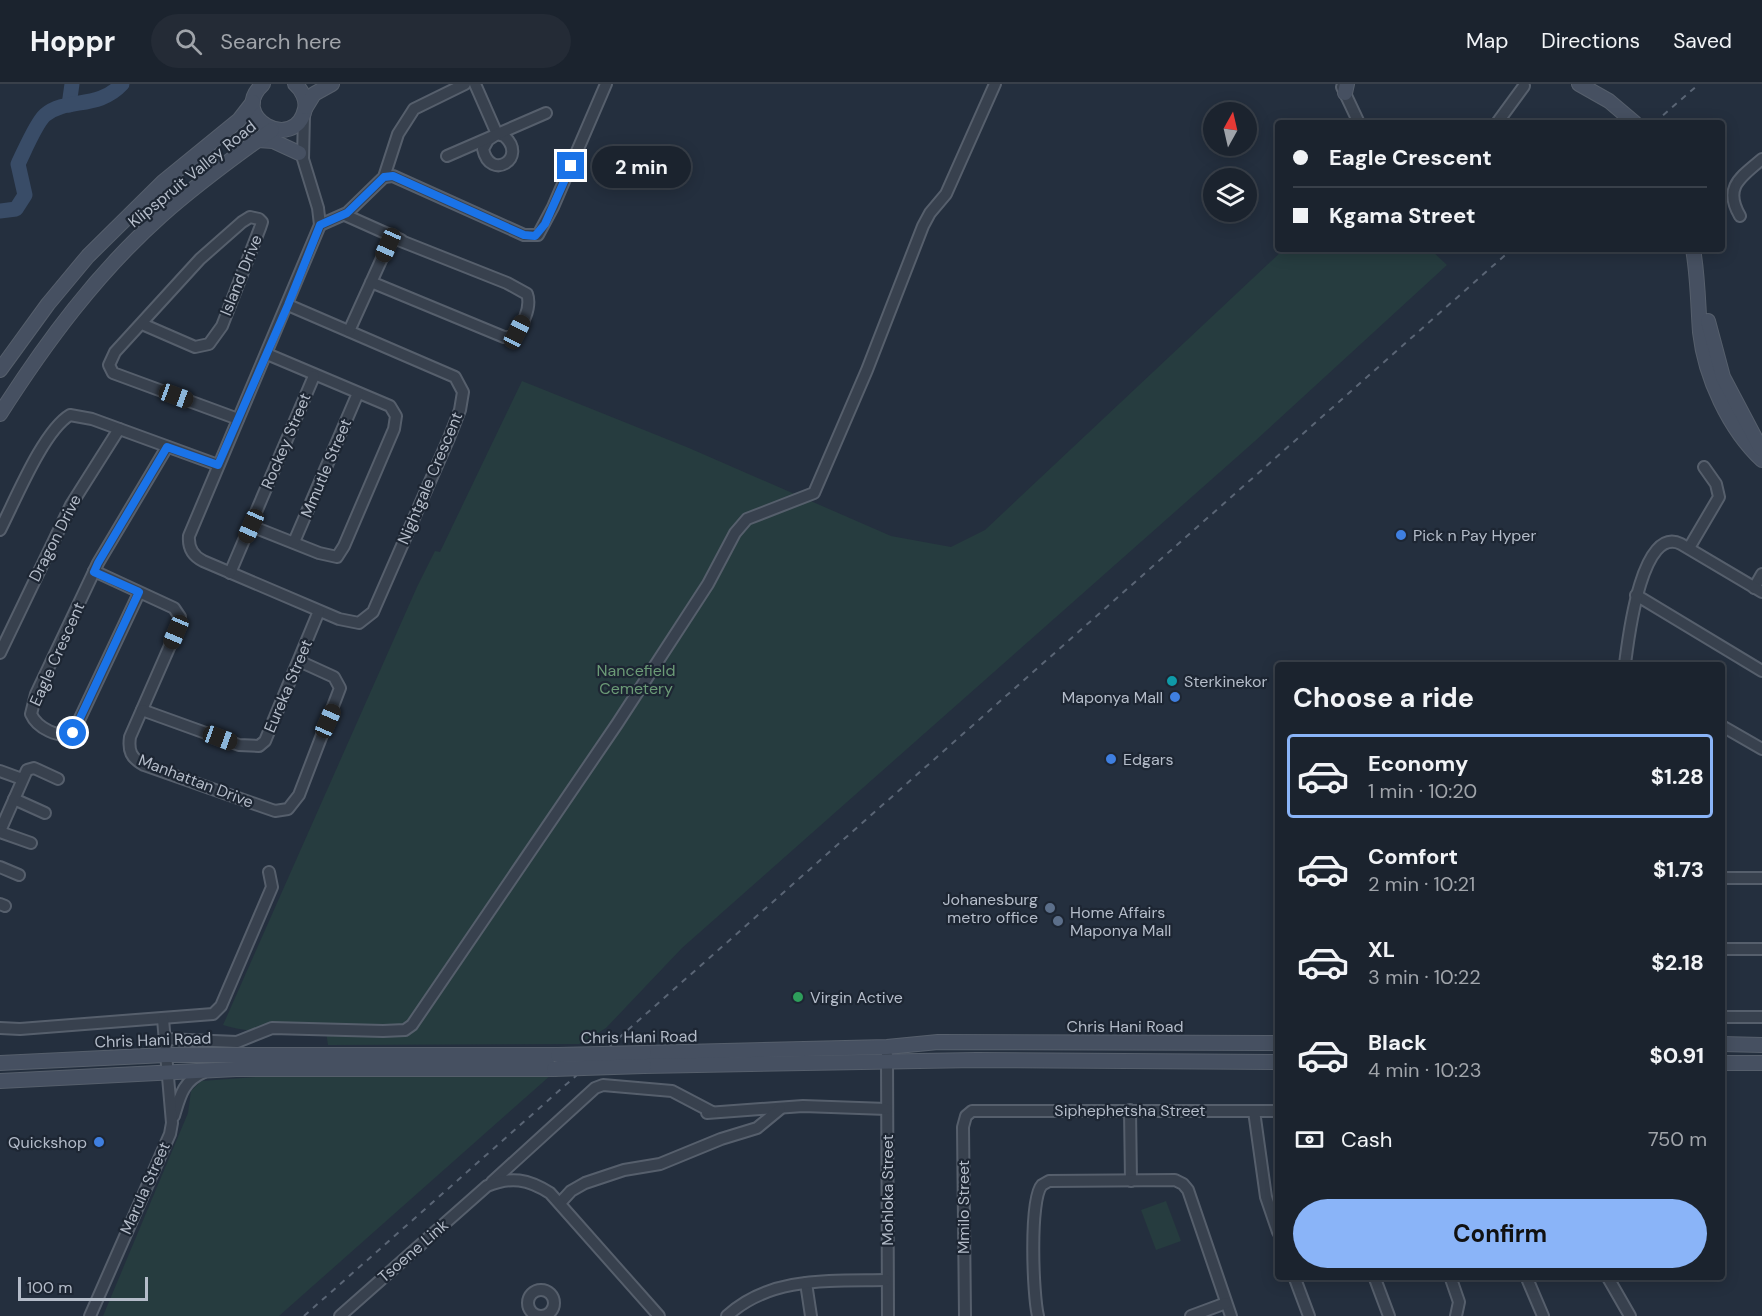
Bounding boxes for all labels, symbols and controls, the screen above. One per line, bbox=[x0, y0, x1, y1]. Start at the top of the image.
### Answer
search box bbox=[151, 14, 571, 68]
text: Hoppr bbox=[30, 23, 115, 60]
icon: search bbox=[172, 25, 205, 58]
text: Search here bbox=[220, 27, 342, 56]
text: Map bbox=[1466, 27, 1508, 55]
text: Directions bbox=[1541, 27, 1640, 55]
text: Saved bbox=[1673, 27, 1732, 55]
north arrow bbox=[1203, 102, 1257, 156]
map controls bbox=[1203, 102, 1257, 222]
street label: Klipspruit Valley Road bbox=[124, 116, 260, 232]
text: Eagle Crescent bbox=[1329, 143, 1492, 172]
callout: 2 min bbox=[592, 145, 691, 187]
route end bbox=[557, 152, 584, 179]
text: 2 min bbox=[615, 154, 668, 180]
button: layers bbox=[1203, 168, 1257, 222]
text: Kgama Street bbox=[1329, 201, 1476, 230]
car bbox=[372, 225, 404, 265]
street label: Island Drive bbox=[215, 231, 267, 319]
car bbox=[501, 312, 533, 352]
car bbox=[156, 381, 196, 411]
street label: Rockey Street bbox=[256, 390, 316, 492]
street label: Nightgale Crescent bbox=[393, 409, 467, 547]
street label: Mmutle Street bbox=[296, 415, 356, 521]
street label: Dragon Drive bbox=[24, 491, 86, 585]
car bbox=[235, 506, 267, 546]
place label: Pick n Pay Hyper bbox=[1413, 525, 1536, 546]
marker: Pick n Pay Hyper bbox=[1394, 528, 1408, 542]
street label: Eagle Crescent bbox=[25, 599, 89, 709]
car bbox=[161, 612, 191, 652]
street label: Eureka Street bbox=[259, 636, 317, 736]
park label: Nancefield Cemetery bbox=[597, 660, 675, 699]
place label: Sterkinekor bbox=[1184, 671, 1267, 692]
marker: Sterkinekor bbox=[1165, 674, 1179, 688]
text: Choose a ride bbox=[1293, 680, 1474, 715]
place label: Maponya Mall bbox=[1062, 687, 1163, 708]
marker: Maponya Mall bbox=[1168, 690, 1182, 704]
car bbox=[312, 701, 344, 741]
route start bbox=[59, 719, 86, 746]
car bbox=[200, 723, 240, 753]
street label: Manhattan Drive bbox=[135, 749, 257, 813]
place label: Edgars bbox=[1123, 749, 1174, 770]
icon: car bbox=[1296, 749, 1350, 803]
text: Economy bbox=[1368, 749, 1468, 778]
marker: Edgars bbox=[1104, 752, 1118, 766]
text: $1.28 bbox=[1651, 762, 1704, 791]
text: 1 min · 10:20 bbox=[1368, 778, 1477, 804]
icon: car bbox=[1296, 842, 1350, 896]
text: Comfort bbox=[1368, 842, 1458, 871]
text: $1.73 bbox=[1653, 855, 1704, 884]
text: 2 min · 10:21 bbox=[1368, 871, 1475, 897]
place label: Johanesburg metro office bbox=[942, 889, 1038, 928]
marker: Johanesburg metro office bbox=[1043, 901, 1057, 915]
place label: Home Affairs Maponya Mall bbox=[1070, 902, 1171, 941]
marker: Home Affairs Maponya Mall bbox=[1051, 914, 1065, 928]
icon: car bbox=[1296, 935, 1350, 989]
text: XL bbox=[1368, 935, 1395, 964]
text: $2.18 bbox=[1651, 948, 1704, 977]
text: 3 min · 10:22 bbox=[1368, 964, 1481, 990]
place label: Virgin Active bbox=[810, 987, 903, 1008]
marker: Virgin Active bbox=[791, 990, 805, 1004]
street label: Chris Hani Road bbox=[1067, 1016, 1183, 1037]
street label: Chris Hani Road bbox=[580, 1025, 698, 1049]
street label: Chris Hani Road bbox=[94, 1027, 212, 1053]
icon: car bbox=[1296, 1028, 1350, 1082]
text: Black bbox=[1368, 1028, 1427, 1057]
text: $0.91 bbox=[1649, 1041, 1704, 1070]
text: 4 min · 10:23 bbox=[1368, 1057, 1481, 1083]
street label: Siphephetsha Street bbox=[1054, 1100, 1206, 1121]
icon: cash bbox=[1293, 1123, 1326, 1156]
text: Cash bbox=[1341, 1125, 1392, 1154]
text: 750 m bbox=[1648, 1126, 1707, 1152]
place label: Quickshop bbox=[8, 1132, 87, 1153]
street label: Mohloka Street bbox=[877, 1134, 898, 1246]
marker: Quickshop bbox=[92, 1135, 106, 1149]
street label: Marula Street bbox=[115, 1138, 175, 1238]
street label: Mmilo Street bbox=[953, 1160, 974, 1254]
button: Confirm bbox=[1293, 1199, 1707, 1268]
street label: Tsoene Link bbox=[373, 1215, 453, 1287]
scale bar bbox=[18, 1274, 148, 1302]
text: 100 m bbox=[27, 1277, 72, 1298]

